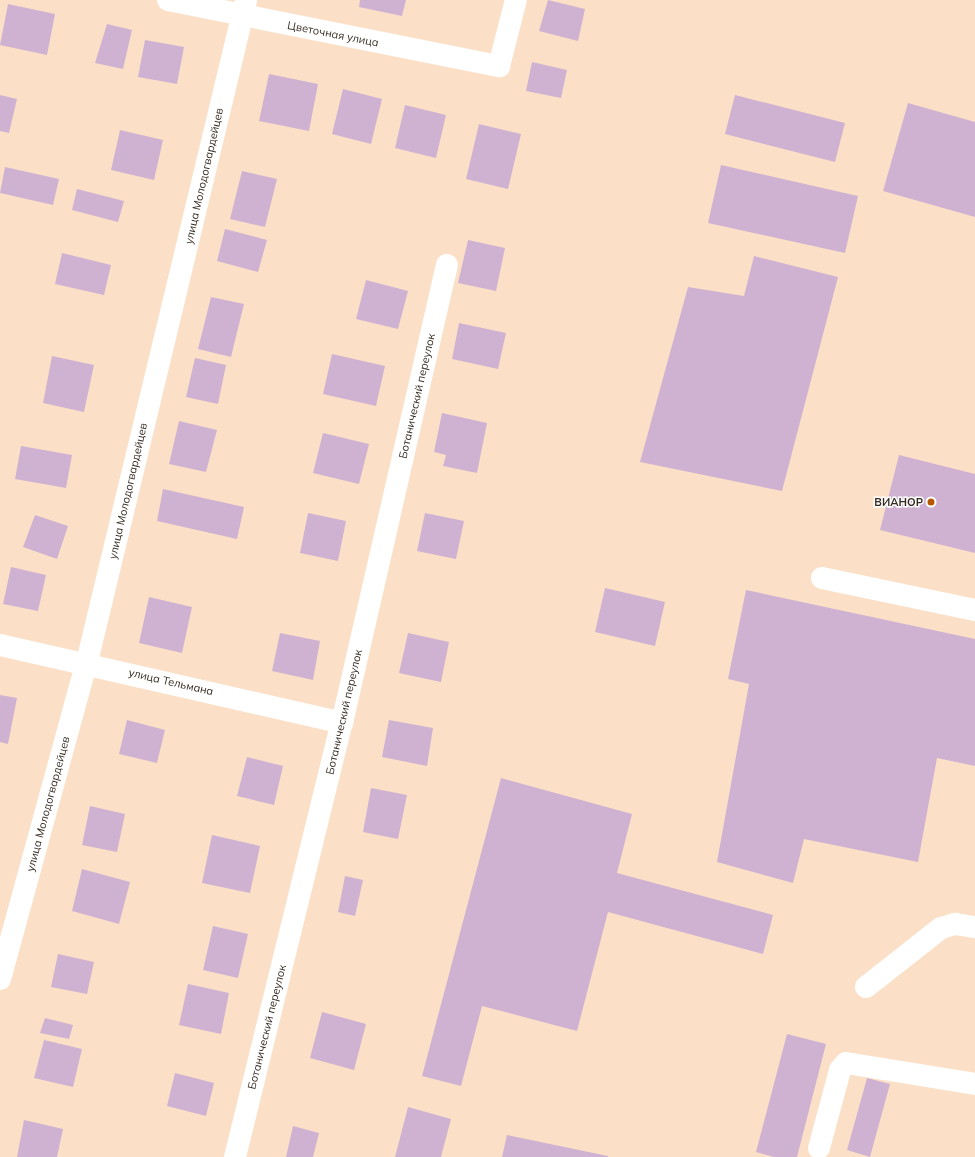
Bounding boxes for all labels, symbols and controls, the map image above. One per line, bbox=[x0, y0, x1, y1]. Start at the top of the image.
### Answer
street label: Цветочная улица bbox=[286, 19, 380, 49]
street label: улица Молодогвардейцев bbox=[182, 107, 226, 245]
street label: Ботанический переулок bbox=[396, 332, 438, 460]
street label: улица Молодогвардейцев bbox=[106, 422, 150, 560]
place label: ВИАНОР bbox=[874, 495, 923, 509]
marker: ВИАНОР bbox=[926, 497, 936, 507]
street label: Ботанический переулок bbox=[323, 648, 365, 776]
street label: улица Тельмана bbox=[127, 666, 215, 698]
street label: улица Молодогвардейцев bbox=[24, 735, 72, 873]
street label: Ботанический переулок bbox=[245, 963, 289, 1091]

